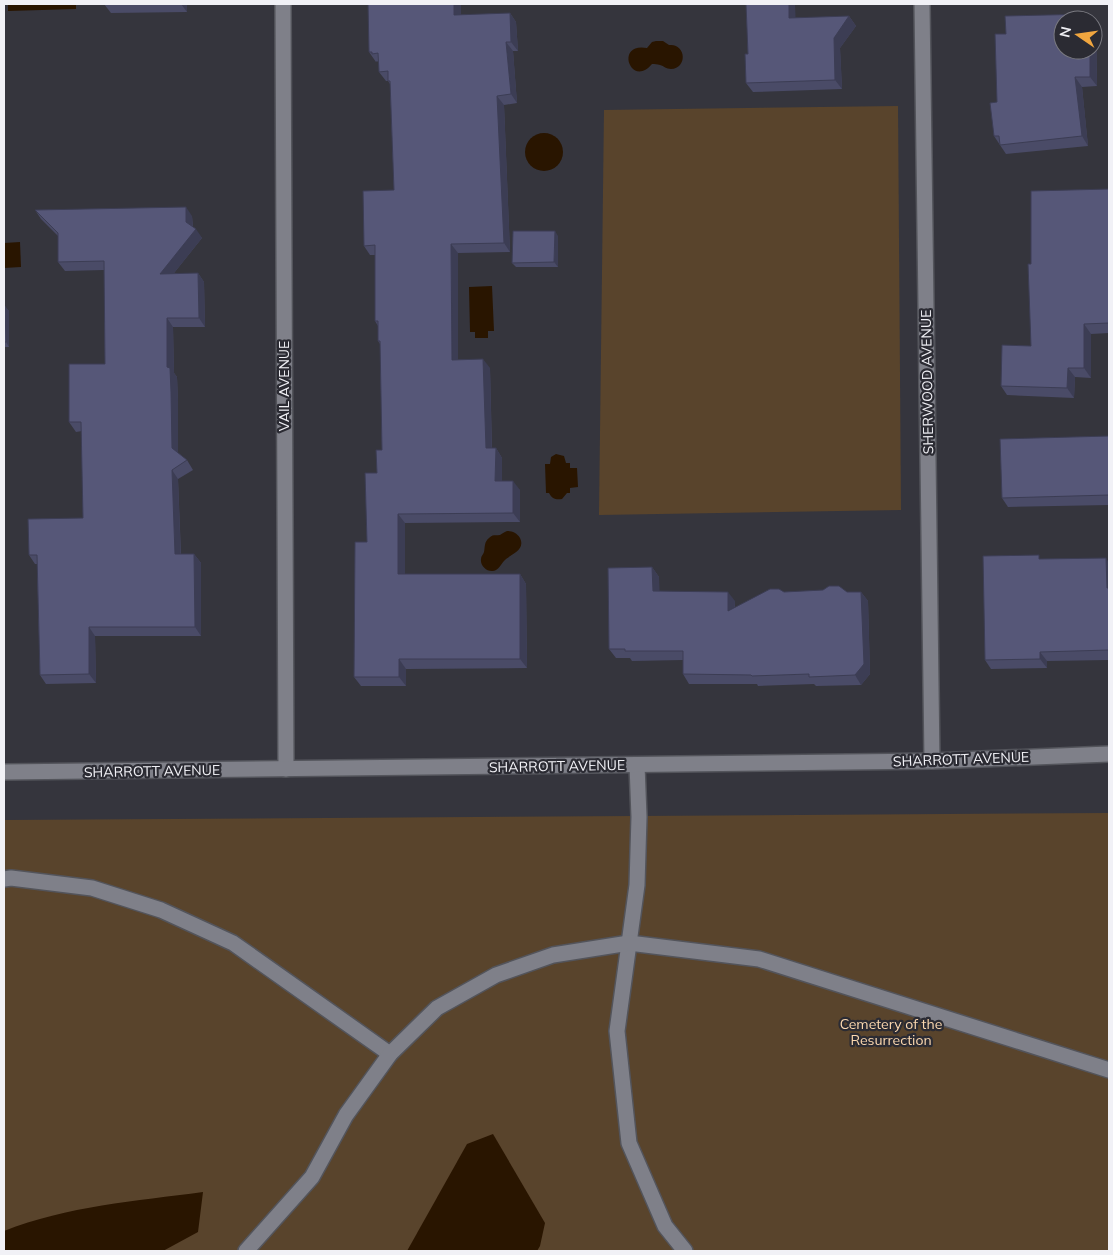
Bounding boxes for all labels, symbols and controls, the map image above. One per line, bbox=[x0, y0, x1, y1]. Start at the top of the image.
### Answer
north arrow bbox=[1053, 10, 1103, 60]
text: N bbox=[1055, 25, 1075, 39]
street label: SHERWOOD AVENUE bbox=[917, 309, 937, 455]
street label: VAIL AVENUE bbox=[275, 341, 293, 431]
street label: SHARROTT AVENUE bbox=[893, 748, 1029, 770]
street label: SHARROTT AVENUE bbox=[489, 756, 625, 776]
street label: SHARROTT AVENUE bbox=[84, 761, 220, 781]
park label: Cemetery of the Resurrection bbox=[840, 1015, 942, 1049]

